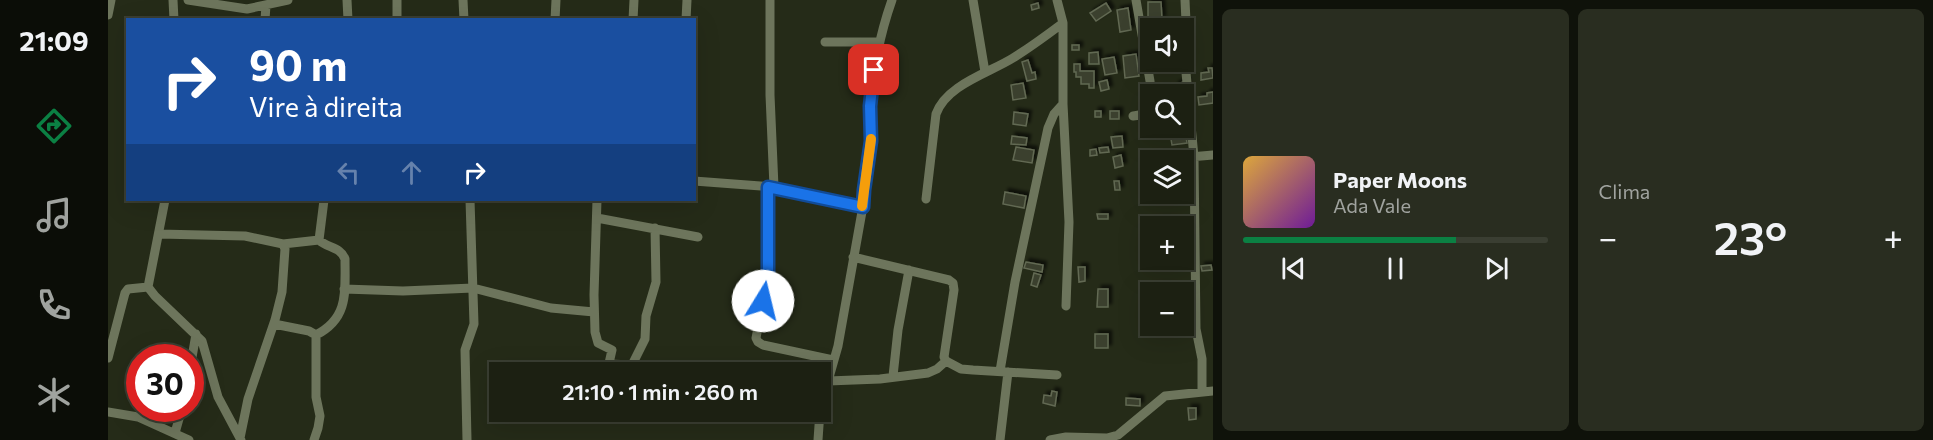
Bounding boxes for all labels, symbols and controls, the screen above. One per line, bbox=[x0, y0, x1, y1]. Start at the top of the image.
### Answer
map controls bbox=[1140, 18, 1194, 336]
button: sound bbox=[1140, 18, 1194, 72]
text: 21:09 bbox=[19, 24, 89, 57]
text: 90 m bbox=[249, 38, 348, 90]
icon: right bbox=[150, 42, 228, 120]
pin bbox=[848, 44, 899, 95]
icon: arrive bbox=[857, 53, 890, 86]
button: search bbox=[1140, 84, 1194, 138]
text: Vire à direita bbox=[249, 90, 403, 123]
icon: directions bbox=[33, 105, 75, 147]
button: layers bbox=[1140, 150, 1194, 204]
icon: left bbox=[332, 156, 365, 189]
icon: ahead bbox=[395, 156, 428, 189]
icon: right bbox=[458, 156, 491, 189]
text: Paper Moons bbox=[1333, 166, 1467, 193]
text: Clima bbox=[1599, 179, 1650, 203]
text: Ada Vale bbox=[1333, 193, 1411, 217]
icon: music bbox=[33, 194, 75, 236]
text: 23° bbox=[1714, 209, 1787, 264]
button: + bbox=[1140, 216, 1194, 270]
text: − bbox=[1599, 216, 1617, 257]
text: + bbox=[1884, 216, 1903, 257]
icon: previous bbox=[1277, 252, 1310, 285]
icon: pause bbox=[1379, 252, 1412, 285]
icon: next bbox=[1480, 252, 1513, 285]
position arrow bbox=[731, 269, 795, 333]
button: − bbox=[1140, 282, 1194, 336]
icon: phone bbox=[33, 284, 75, 326]
speed limit sign: 30 bbox=[126, 344, 204, 422]
icon: climate bbox=[33, 374, 75, 416]
text: 21:10 · 1 min · 260 m bbox=[562, 378, 758, 405]

